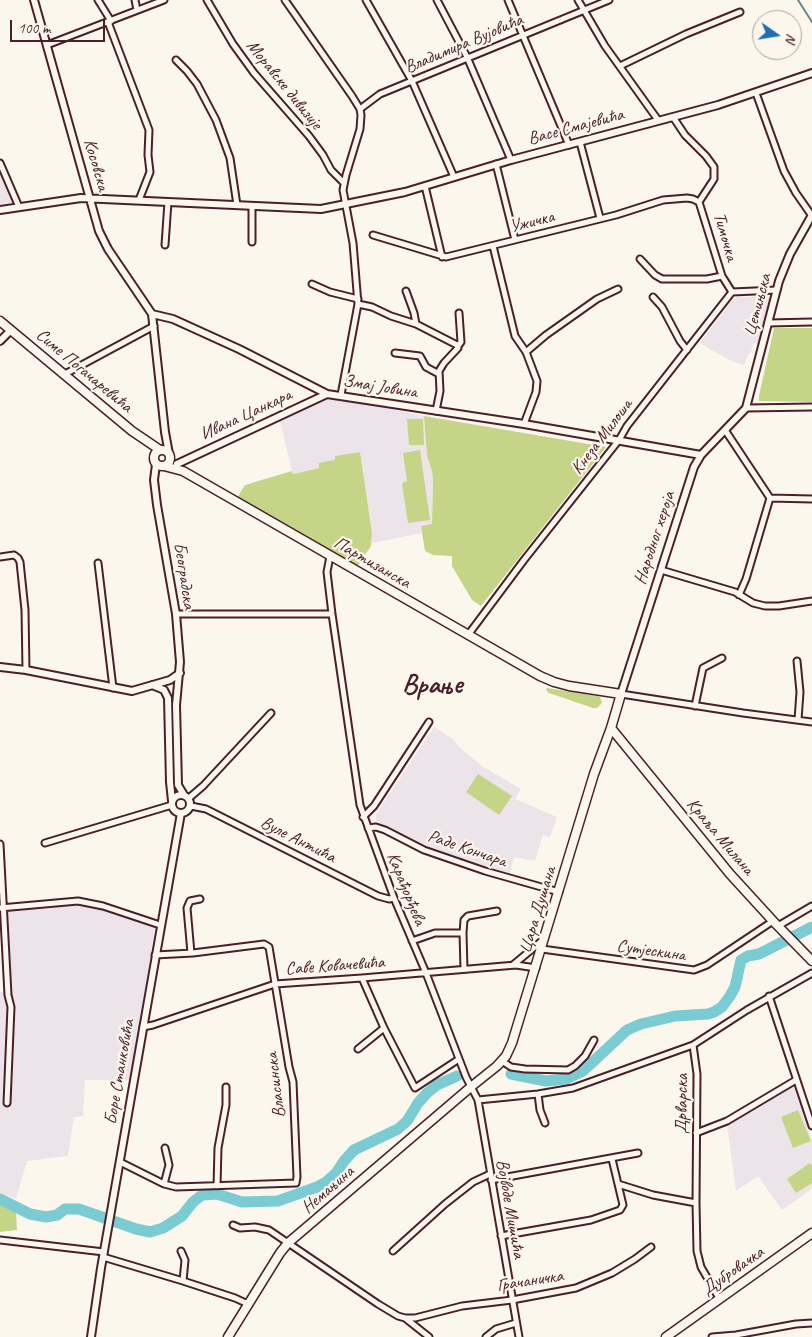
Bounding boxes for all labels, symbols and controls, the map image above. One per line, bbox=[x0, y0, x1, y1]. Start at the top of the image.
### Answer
street label: Владимира Вујовића bbox=[402, 9, 526, 79]
scale bar bbox=[12, 10, 108, 42]
north arrow bbox=[752, 10, 802, 60]
text: 100 m bbox=[18, 19, 50, 38]
text: N bbox=[782, 32, 800, 44]
street label: Моравске дивизије bbox=[241, 36, 327, 134]
street label: Васе Смајевића bbox=[526, 104, 626, 150]
street label: Косовска bbox=[78, 137, 114, 193]
street label: Ужичка bbox=[508, 206, 556, 238]
street label: Тимочка bbox=[708, 210, 742, 264]
street label: Цетињска bbox=[739, 271, 777, 339]
street label: Симе Погачаревића bbox=[31, 324, 137, 418]
street label: Змај Јовина bbox=[341, 370, 419, 404]
street label: Ивана Цанкара bbox=[197, 384, 295, 446]
street label: Кнеза Милоша bbox=[567, 395, 637, 479]
street label: Народног хероја bbox=[630, 489, 680, 587]
street label: Партизанска bbox=[330, 532, 414, 594]
street label: Београдска bbox=[168, 541, 200, 611]
district label: Врање bbox=[402, 669, 462, 703]
street label: Краља Милана bbox=[682, 794, 758, 880]
street label: Вуле Антића bbox=[257, 812, 339, 868]
street label: Раде Кончара bbox=[425, 825, 509, 873]
street label: Карађорђева bbox=[382, 849, 430, 929]
street label: Цара Душана bbox=[515, 864, 561, 956]
street label: Сутјескина bbox=[615, 935, 687, 967]
street label: Саве Ковачевића bbox=[285, 952, 385, 980]
street label: Боре Станковића bbox=[100, 1018, 140, 1126]
street label: Власинска bbox=[261, 1051, 291, 1119]
street label: Дрварска bbox=[671, 1074, 693, 1134]
street label: Војводе Мишића bbox=[491, 1158, 529, 1260]
street label: Немањина bbox=[297, 1161, 359, 1219]
street label: Дубровачка bbox=[698, 1242, 768, 1300]
street label: Грачаничка bbox=[495, 1265, 565, 1297]

